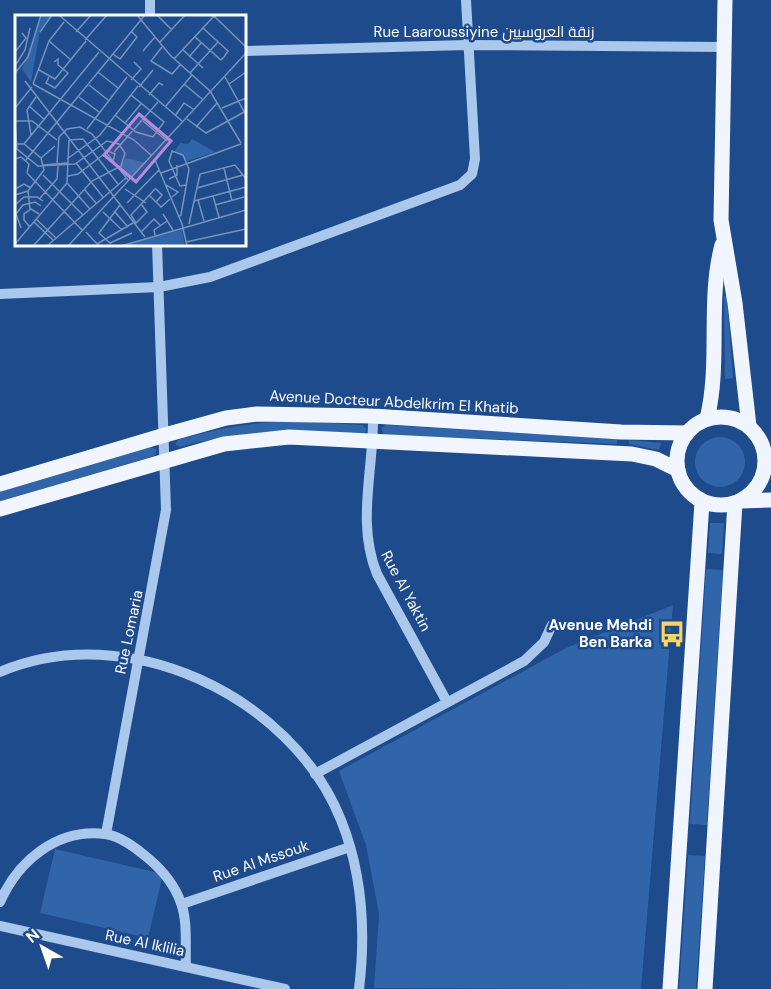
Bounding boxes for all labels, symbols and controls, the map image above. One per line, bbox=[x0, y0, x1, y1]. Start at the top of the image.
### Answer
inset map bbox=[15, 15, 246, 246]
street label: Rue Laaroussiyine زنقة العروسيين bbox=[374, 22, 595, 42]
street label: Avenue Docteur Abdelkrim El Khatib bbox=[269, 385, 519, 419]
street label: Rue Al Yaktin bbox=[376, 547, 436, 635]
street label: Rue Lomaria bbox=[110, 588, 148, 676]
place label: Avenue Mehdi Ben Barka bbox=[548, 615, 652, 652]
bus stop icon: Avenue Mehdi Ben Barka bbox=[657, 619, 687, 649]
street label: Rue Al Mssouk bbox=[210, 835, 312, 887]
north arrow bbox=[12, 917, 72, 977]
text: N bbox=[21, 924, 44, 948]
street label: Rue Al Iklilia bbox=[104, 925, 186, 961]

